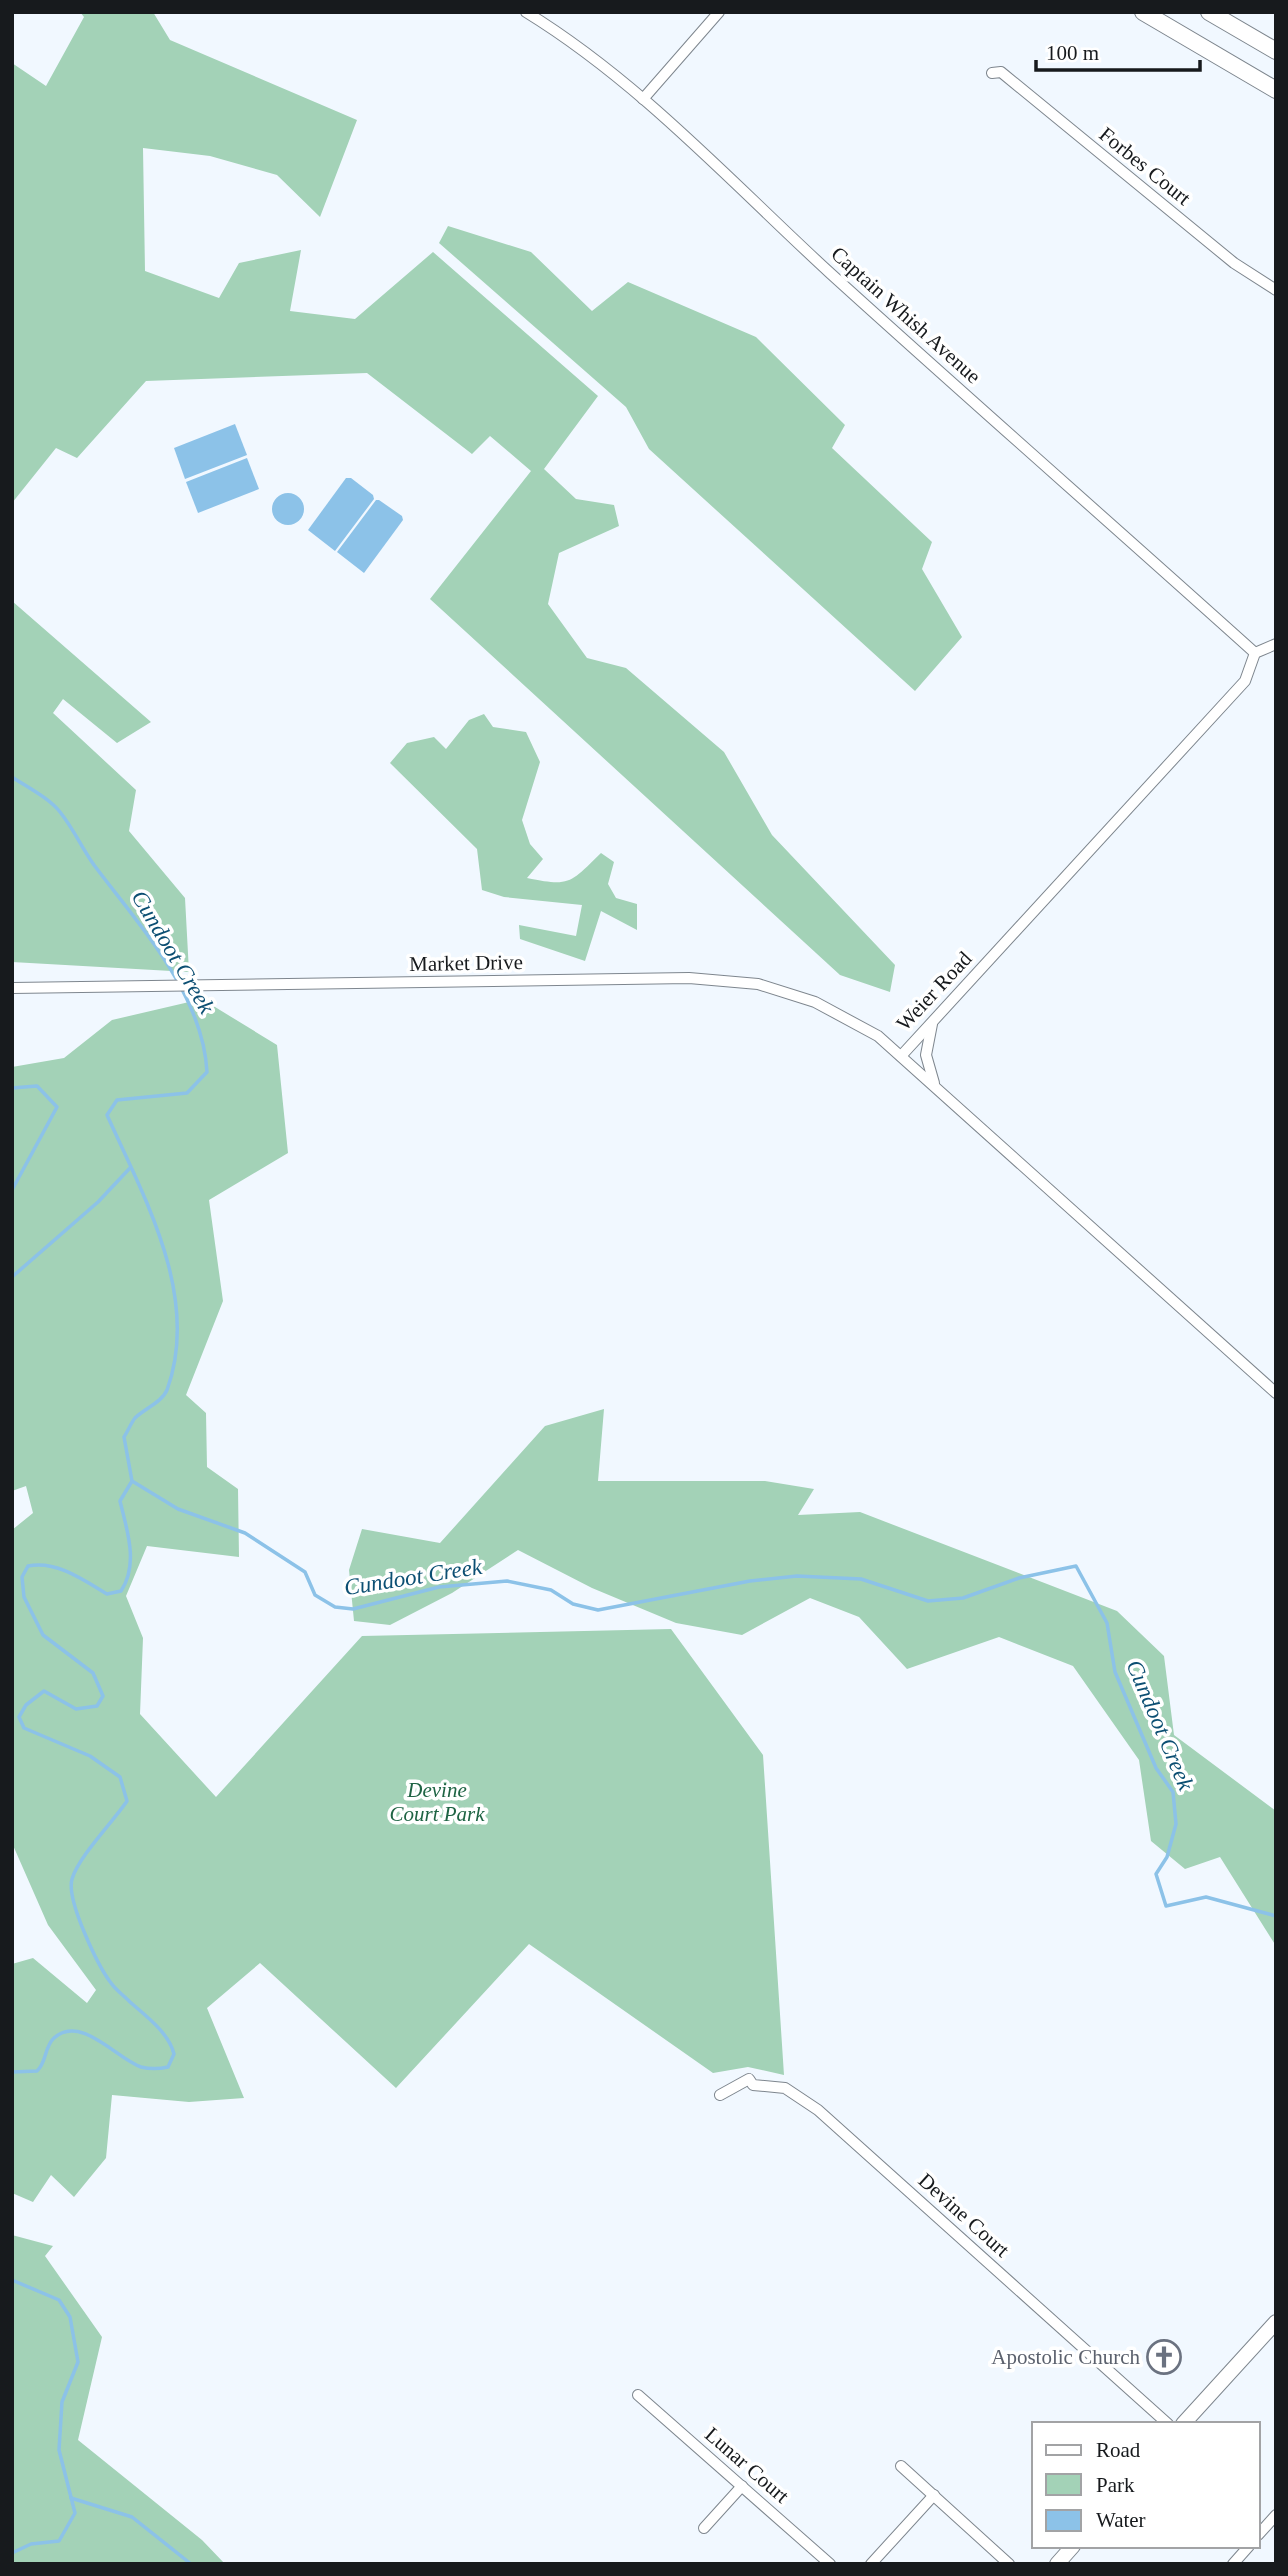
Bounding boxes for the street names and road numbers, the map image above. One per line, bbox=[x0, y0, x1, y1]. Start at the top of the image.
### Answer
street label: Forbes Court bbox=[1095, 122, 1196, 210]
street label: Captain Whish Avenue bbox=[826, 242, 986, 388]
street label: Weier Road bbox=[891, 946, 977, 1035]
street label: Market Drive bbox=[409, 950, 523, 976]
street label: Devine Court bbox=[914, 2168, 1014, 2262]
street label: Lunar Court bbox=[700, 2422, 794, 2508]

